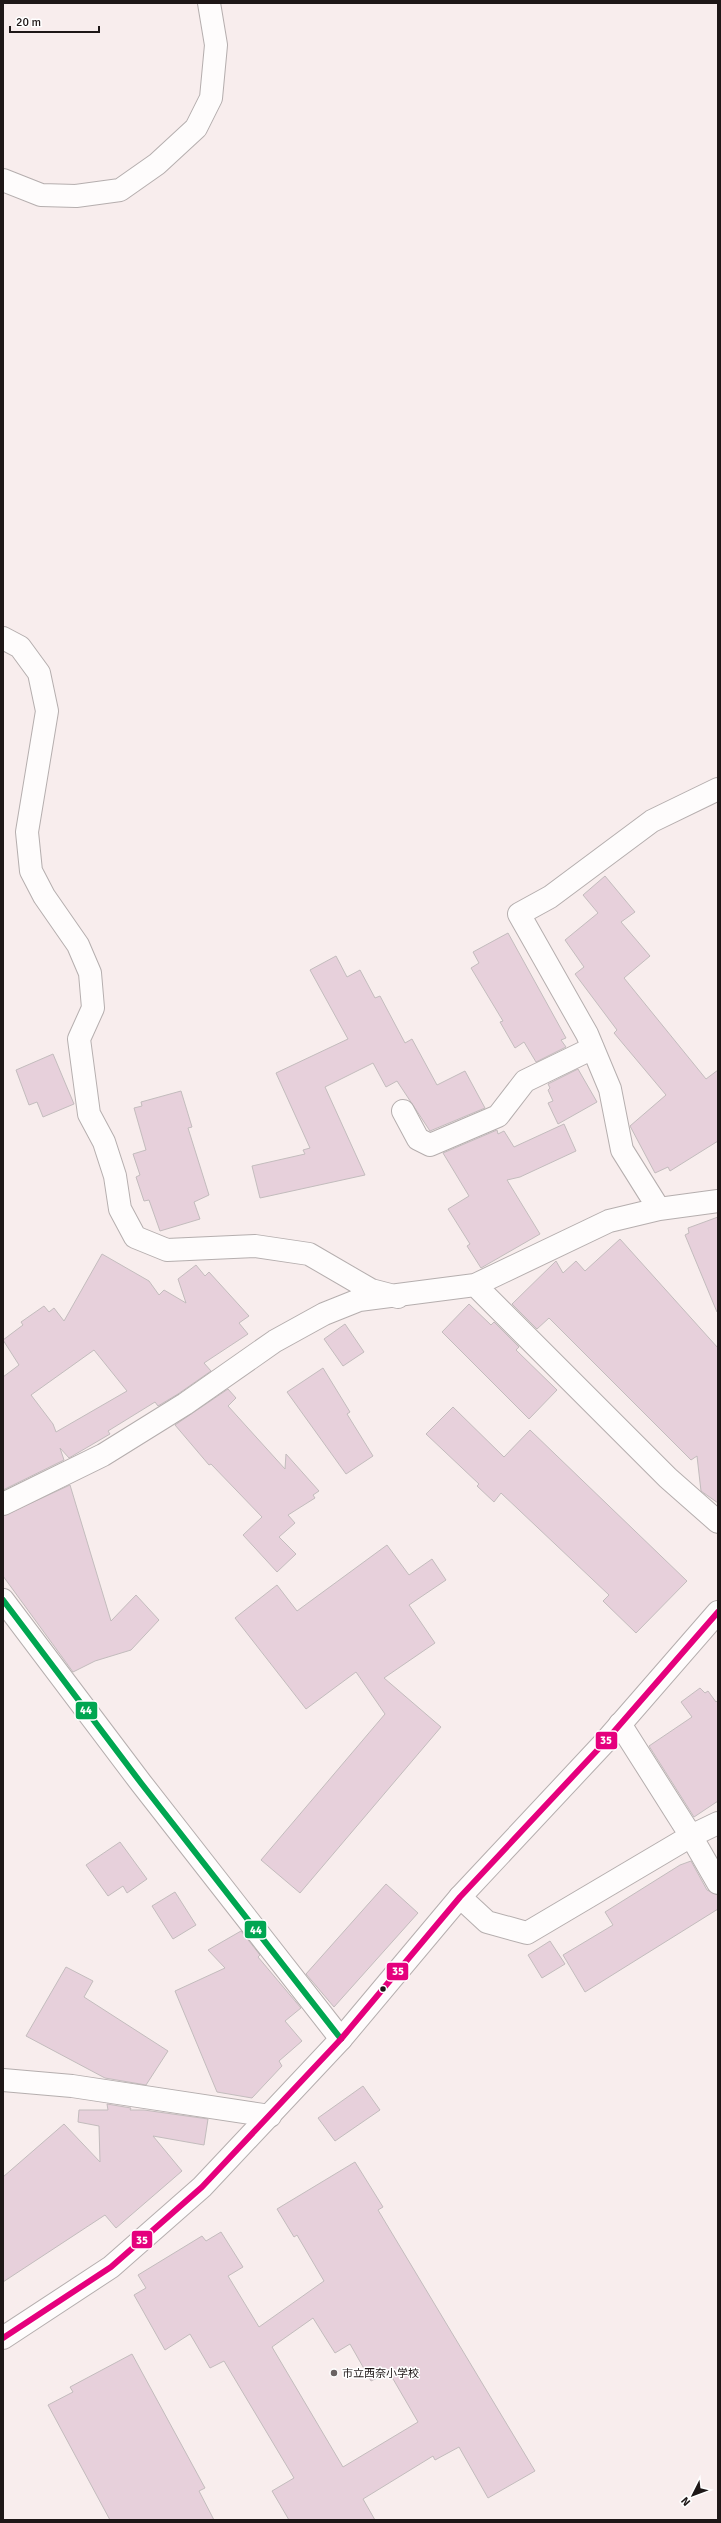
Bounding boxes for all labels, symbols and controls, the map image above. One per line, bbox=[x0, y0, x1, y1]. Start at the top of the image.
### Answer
scale bar bbox=[10, 8, 99, 34]
text: 20 m bbox=[16, 15, 41, 30]
line badge: 44 bbox=[75, 1701, 98, 1720]
text: 44 bbox=[80, 1704, 92, 1717]
line badge: 35 bbox=[595, 1731, 618, 1750]
text: 35 bbox=[600, 1734, 612, 1747]
line badge: 44 bbox=[244, 1920, 267, 1939]
text: 44 bbox=[250, 1924, 262, 1937]
line badge: 35 bbox=[386, 1962, 409, 1981]
text: 35 bbox=[392, 1965, 404, 1978]
unlabelled marker bbox=[378, 1984, 388, 1994]
line badge: 35 bbox=[131, 2230, 153, 2249]
text: 35 bbox=[136, 2234, 148, 2247]
place label: 市立西奈小学校 bbox=[342, 2367, 419, 2380]
marker: 市立西奈小学校 bbox=[329, 2368, 339, 2378]
north arrow bbox=[673, 2475, 713, 2515]
text: N bbox=[679, 2494, 693, 2509]

